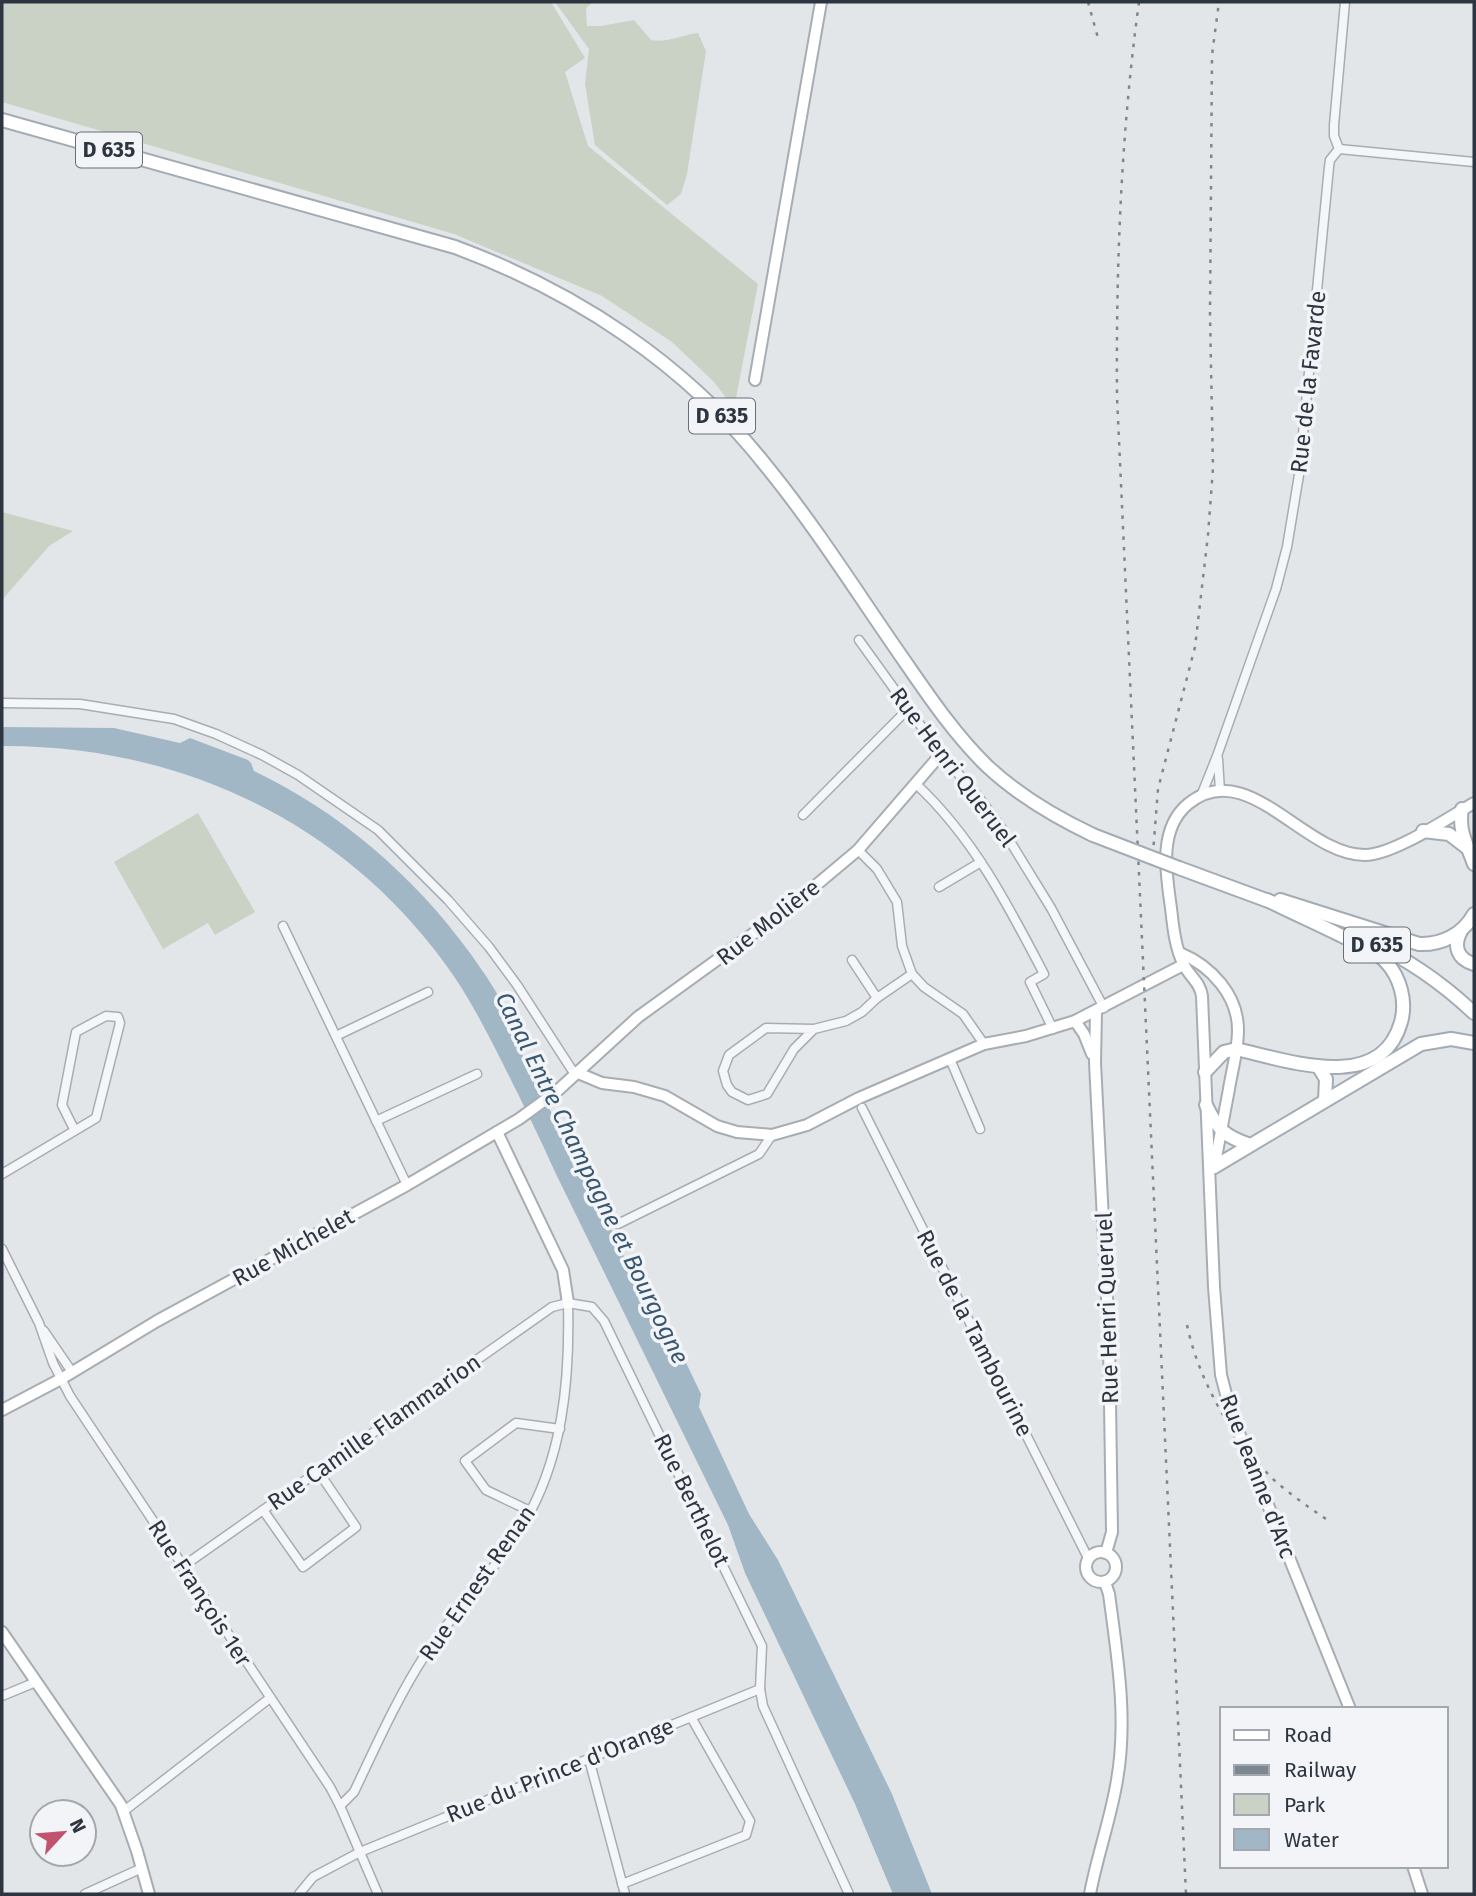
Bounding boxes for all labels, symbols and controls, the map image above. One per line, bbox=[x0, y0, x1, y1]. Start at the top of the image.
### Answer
road number: D 635 bbox=[76, 132, 142, 168]
street label: Rue de la Favarde bbox=[1284, 289, 1332, 475]
road number: D 635 bbox=[689, 398, 755, 434]
street label: Rue Henri Queruel bbox=[884, 682, 1022, 852]
street label: Rue Molière bbox=[711, 873, 825, 971]
road number: D 635 bbox=[1344, 928, 1410, 962]
water label: Canal Entre Champagne et Bourgogne bbox=[490, 988, 694, 1368]
street label: Rue Michelet bbox=[227, 1202, 359, 1292]
street label: Rue Henri Queruel bbox=[1090, 1211, 1124, 1405]
street label: Rue de la Tambourine bbox=[911, 1225, 1039, 1441]
street label: Rue Camille Flammarion bbox=[262, 1348, 486, 1516]
street label: Rue Jeanne d'Arc bbox=[1214, 1390, 1302, 1562]
street label: Rue Berthelot bbox=[648, 1429, 736, 1571]
street label: Rue Ernest Renan bbox=[413, 1500, 541, 1666]
street label: Rue François 1er bbox=[142, 1514, 258, 1672]
legend bbox=[1220, 1707, 1448, 1868]
street label: Rue du Prince d'Orange bbox=[442, 1712, 678, 1828]
text: Road bbox=[1284, 1722, 1332, 1748]
text: Railway bbox=[1284, 1757, 1357, 1783]
text: Park bbox=[1284, 1792, 1326, 1818]
north arrow bbox=[28, 1798, 98, 1868]
text: N bbox=[65, 1815, 91, 1836]
text: Water bbox=[1284, 1827, 1339, 1853]

